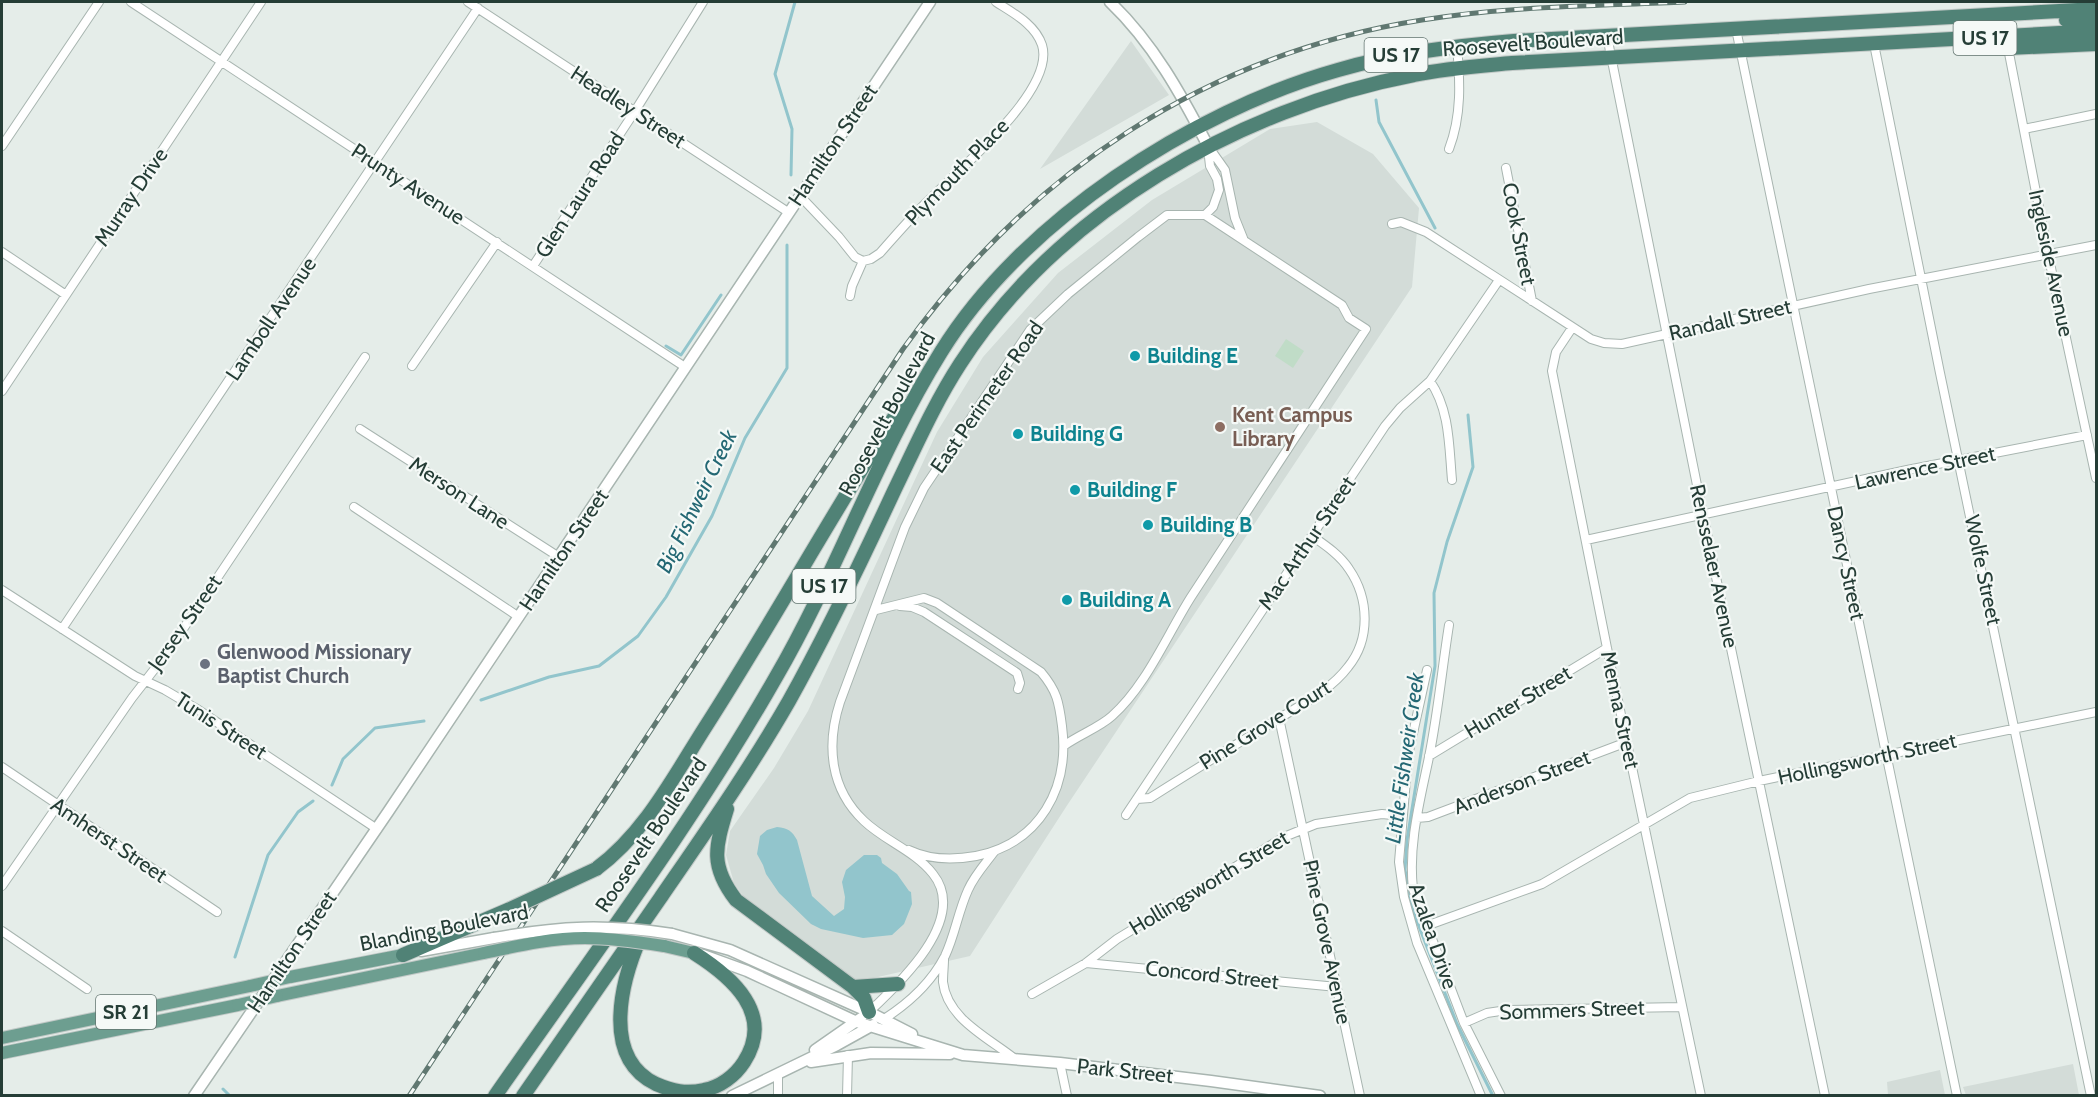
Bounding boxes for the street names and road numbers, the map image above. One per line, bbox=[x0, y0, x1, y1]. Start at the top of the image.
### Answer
road number: US 17 bbox=[1954, 21, 2016, 55]
street label: Roosevelt Boulevard bbox=[1442, 24, 1624, 61]
road number: US 17 bbox=[1364, 38, 1428, 72]
street label: Headley Street bbox=[566, 60, 690, 153]
street label: Hamilton Street bbox=[783, 79, 882, 210]
street label: Plymouth Place bbox=[900, 113, 1014, 230]
street label: Glen Laura Road bbox=[530, 127, 629, 262]
street label: Prunty Avenue bbox=[347, 138, 470, 230]
street label: Murray Drive bbox=[89, 143, 173, 251]
street label: Cook Street bbox=[1497, 181, 1542, 287]
street label: Ingleside Avenue bbox=[2024, 187, 2079, 339]
street label: Lamboll Avenue bbox=[220, 252, 321, 385]
street label: Randall Street bbox=[1666, 293, 1793, 346]
street label: East Perimeter Road bbox=[925, 316, 1048, 477]
street label: Roosevelt Boulevard bbox=[833, 328, 940, 500]
street label: Lawrence Street bbox=[1852, 440, 1998, 495]
street label: Merson Lane bbox=[405, 451, 514, 534]
street label: Mac Arthur Street bbox=[1253, 471, 1360, 614]
street label: Rensselaer Avenue bbox=[1685, 482, 1744, 650]
street label: Hamilton Street bbox=[514, 484, 613, 615]
street label: Dancy Street bbox=[1822, 504, 1871, 622]
street label: Wolfe Street bbox=[1960, 513, 2007, 627]
road number: US 17 bbox=[792, 569, 856, 603]
street label: Jersey Street bbox=[142, 570, 227, 676]
street label: Menna Street bbox=[1596, 649, 1645, 771]
street label: Hunter Street bbox=[1460, 660, 1576, 743]
street label: Pine Grove Court bbox=[1195, 674, 1335, 775]
street label: Tunis Street bbox=[171, 687, 272, 764]
street label: Hollingsworth Street bbox=[1775, 727, 1958, 790]
street label: Anderson Street bbox=[1450, 744, 1594, 819]
street label: Roosevelt Boulevard bbox=[590, 753, 712, 917]
street label: Amherst Street bbox=[46, 792, 172, 888]
street label: Hollingsworth Street bbox=[1124, 825, 1293, 940]
street label: Pine Grove Avenue bbox=[1298, 857, 1357, 1027]
street label: Azalea Drive bbox=[1404, 880, 1463, 992]
street label: Hamilton Street bbox=[242, 886, 341, 1017]
street label: Blanding Boulevard bbox=[358, 899, 530, 956]
street label: Concord Street bbox=[1144, 955, 1280, 994]
street label: Sommers Street bbox=[1499, 994, 1645, 1025]
road number: SR 21 bbox=[96, 995, 156, 1029]
street label: Park Street bbox=[1076, 1053, 1174, 1088]

